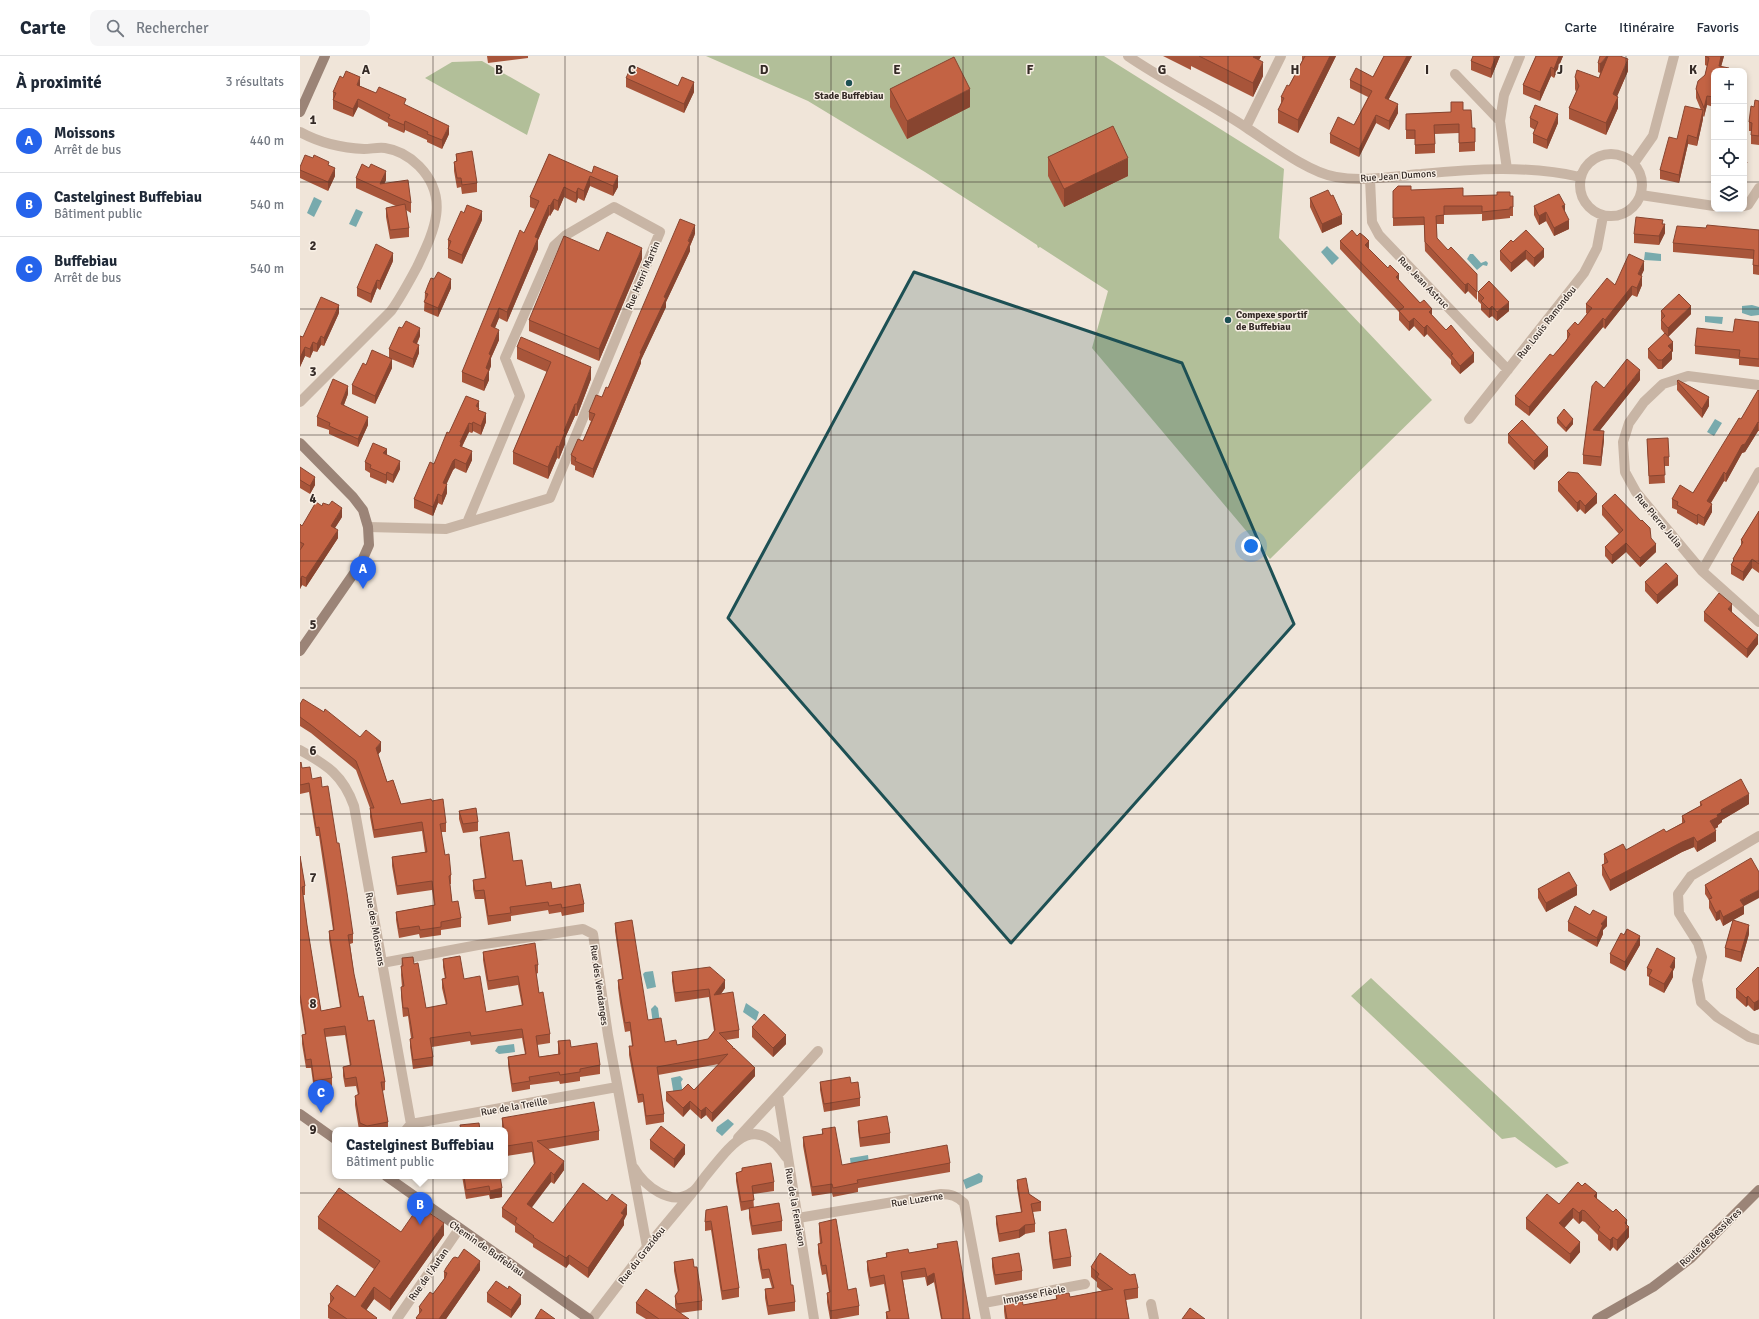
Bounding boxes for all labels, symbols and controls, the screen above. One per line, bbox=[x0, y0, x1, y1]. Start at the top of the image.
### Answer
search box bbox=[90, 10, 370, 46]
text: Carte bbox=[20, 16, 66, 40]
icon: search bbox=[104, 17, 126, 39]
text: Rechercher bbox=[136, 19, 209, 37]
text: Carte bbox=[1564, 19, 1597, 36]
text: Itinéraire bbox=[1619, 19, 1675, 36]
text: Favoris bbox=[1697, 19, 1739, 36]
text: A bbox=[362, 62, 371, 78]
text: B bbox=[495, 62, 503, 78]
text: C bbox=[628, 62, 636, 78]
text: D bbox=[760, 62, 769, 78]
text: E bbox=[893, 62, 901, 78]
text: F bbox=[1027, 62, 1034, 78]
text: G bbox=[1158, 62, 1166, 78]
text: H bbox=[1291, 62, 1299, 78]
text: I bbox=[1425, 62, 1429, 78]
text: J bbox=[1557, 62, 1563, 78]
text: K bbox=[1689, 62, 1697, 78]
map controls bbox=[1711, 68, 1747, 212]
button: + bbox=[1711, 68, 1747, 104]
text: À proximité bbox=[16, 72, 102, 93]
text: 3 résultats bbox=[225, 74, 284, 90]
marker: Stade Buffebiau bbox=[844, 78, 854, 88]
place label: Stade Buffebiau bbox=[814, 90, 884, 102]
button: − bbox=[1711, 104, 1747, 140]
text: 1 bbox=[309, 112, 317, 128]
text: Moissons bbox=[54, 124, 115, 142]
text: A bbox=[25, 133, 33, 149]
text: 440 m bbox=[250, 133, 284, 149]
button: locate bbox=[1711, 140, 1747, 176]
text: Arrêt de bus bbox=[54, 142, 121, 158]
street label: Rue Jean Dumons bbox=[1360, 167, 1437, 185]
button: layers bbox=[1711, 176, 1747, 212]
text: Castelginest Buffebiau bbox=[54, 188, 202, 206]
text: B bbox=[25, 197, 33, 213]
text: 540 m bbox=[250, 197, 284, 213]
text: Bâtiment public bbox=[54, 206, 142, 222]
text: 2 bbox=[309, 238, 317, 254]
street label: Rue Henri Martin bbox=[623, 239, 663, 311]
text: Buffebiau bbox=[54, 252, 117, 270]
street label: Rue Jean Astruc bbox=[1395, 254, 1452, 312]
text: C bbox=[25, 261, 33, 277]
text: 540 m bbox=[250, 261, 284, 277]
text: Arrêt de bus bbox=[54, 270, 121, 286]
street label: Rue Louis Ramondou bbox=[1515, 284, 1579, 361]
place label: Compexe sportif de Buffebiau bbox=[1236, 309, 1309, 333]
marker: Compexe sportif de Buffebiau bbox=[1223, 315, 1233, 325]
text: 3 bbox=[309, 364, 317, 380]
text: 4 bbox=[309, 491, 317, 507]
street label: Rue Pierre Julia bbox=[1632, 491, 1684, 550]
your location bbox=[1241, 536, 1261, 556]
pin: A bbox=[350, 556, 376, 589]
text: 5 bbox=[309, 617, 317, 633]
text: 6 bbox=[309, 743, 317, 759]
text: 7 bbox=[309, 870, 317, 886]
street label: Rue des Moissons bbox=[363, 891, 388, 968]
street label: Rue des Vendanges bbox=[587, 944, 611, 1027]
text: 8 bbox=[309, 996, 317, 1012]
pin: C bbox=[308, 1080, 334, 1113]
street label: Rue de la Treille bbox=[480, 1095, 548, 1119]
text: 9 bbox=[309, 1122, 317, 1138]
popup bbox=[332, 1127, 508, 1179]
text: Castelginest Buffebiau bbox=[346, 1136, 494, 1154]
text: Bâtiment public bbox=[346, 1154, 434, 1170]
street label: Rue de la Fenaison bbox=[782, 1167, 808, 1247]
street label: Rue Luzerne bbox=[890, 1190, 944, 1210]
pin: B bbox=[407, 1192, 433, 1225]
street label: Route de Bessières bbox=[1677, 1206, 1745, 1269]
street label: Chemin de Buffebiau bbox=[447, 1218, 526, 1279]
street label: Rue du Grazidou bbox=[616, 1224, 668, 1287]
street label: Rue de l'Autan bbox=[406, 1246, 451, 1303]
street label: Impasse Flèole bbox=[1002, 1283, 1066, 1307]

